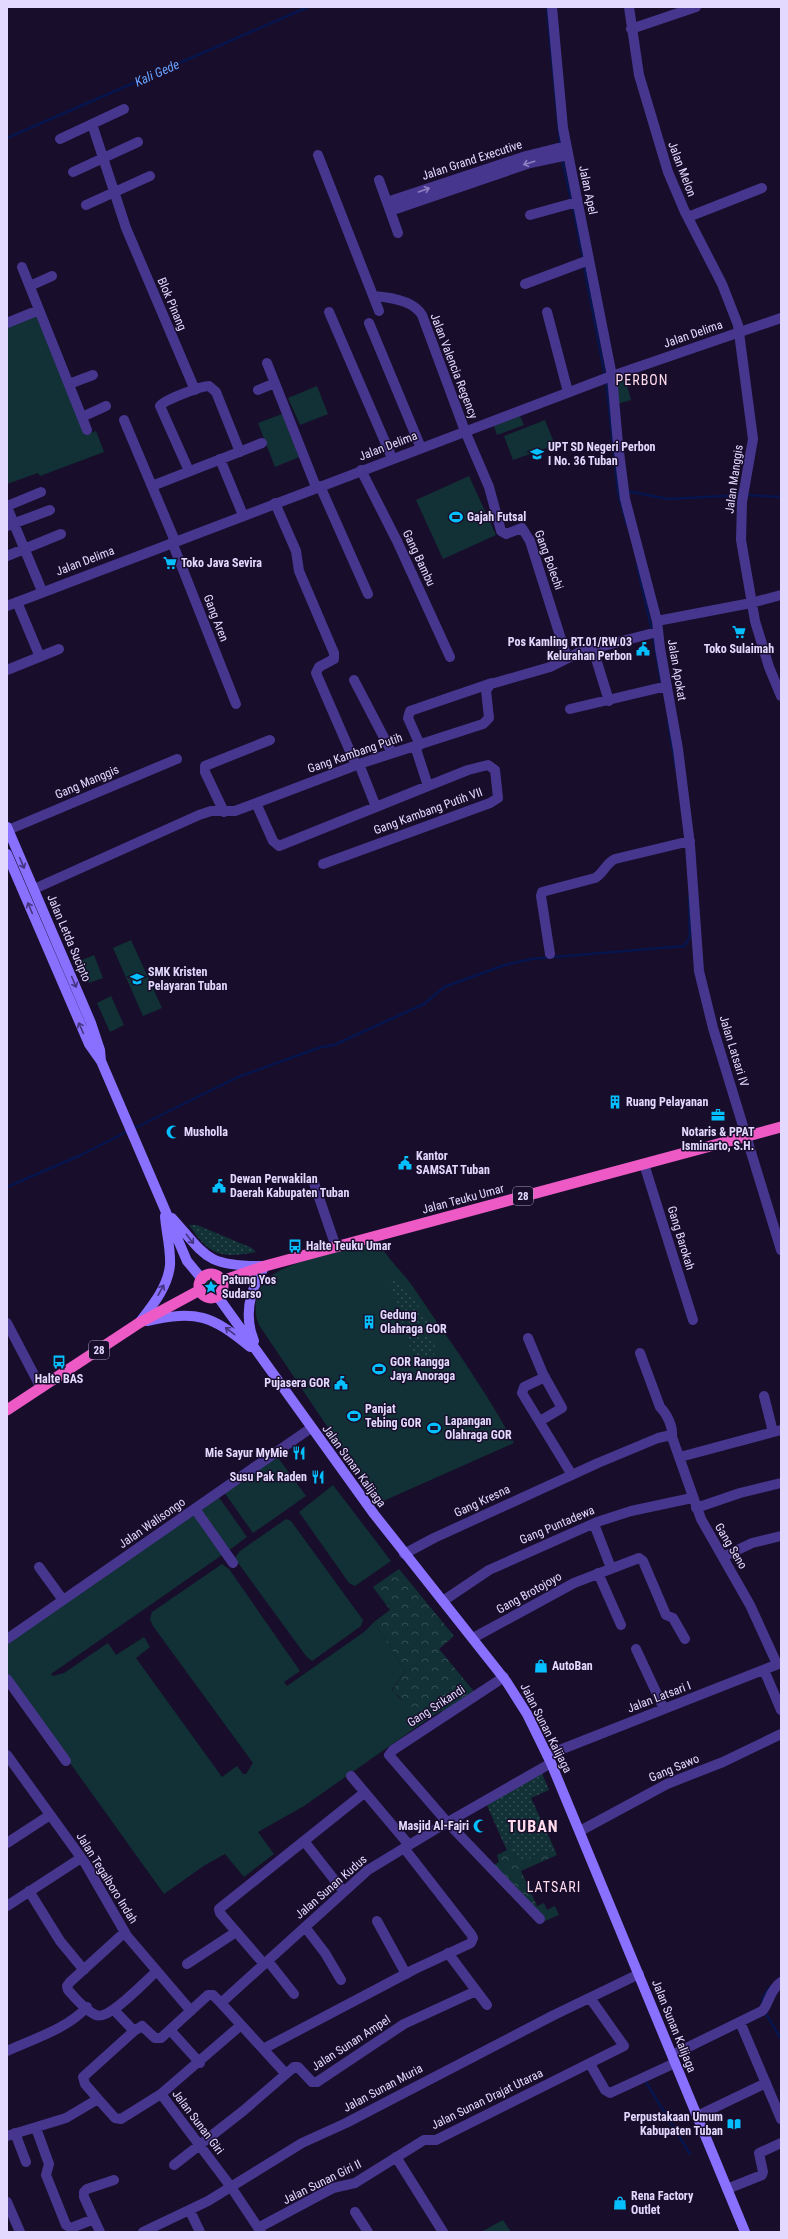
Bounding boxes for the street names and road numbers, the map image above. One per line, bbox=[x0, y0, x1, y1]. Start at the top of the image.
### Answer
street label: Jalan Grand Executive bbox=[420, 137, 524, 183]
street label: Jalan Melon bbox=[665, 139, 699, 199]
street label: Jalan Apel bbox=[576, 164, 600, 216]
street label: Blok Pinang bbox=[155, 275, 189, 333]
street label: Jalan Valencia Regency bbox=[427, 311, 481, 421]
street label: Jalan Delima bbox=[662, 317, 725, 351]
street label: Jalan Delima bbox=[357, 428, 419, 464]
street label: Jalan Manggis bbox=[722, 444, 746, 514]
street label: Gang Bambu bbox=[400, 528, 438, 588]
street label: Gang Bolechi bbox=[532, 528, 566, 592]
street label: Jalan Delima bbox=[54, 543, 116, 579]
street label: Gang Aren bbox=[201, 593, 231, 644]
street label: Jalan Apokat bbox=[665, 638, 689, 702]
street label: Gang Kambang Putih bbox=[306, 730, 404, 776]
street label: Gang Manggis bbox=[53, 762, 121, 802]
street label: Gang Kambang Putih VII bbox=[372, 785, 484, 837]
street label: Jalan Letda Sucipto bbox=[44, 892, 94, 984]
street label: Jalan Latsari IV bbox=[717, 1014, 752, 1089]
street label: Jalan Teuku Umar bbox=[420, 1181, 506, 1217]
road number: 28 bbox=[513, 1187, 533, 1205]
street label: Gang Barokah bbox=[665, 1204, 697, 1272]
road number: 28 bbox=[89, 1341, 109, 1359]
street label: Jalan Sunan Kalijaga bbox=[319, 1422, 389, 1510]
street label: Gang Kresna bbox=[452, 1482, 512, 1520]
street label: Jalan Walisongo bbox=[116, 1495, 188, 1551]
street label: Gang Puntadewa bbox=[517, 1503, 597, 1547]
street label: Gang Seno bbox=[712, 1521, 750, 1571]
street label: Gang Brotojoyo bbox=[494, 1569, 564, 1617]
street label: Jalan Latsari I bbox=[625, 1678, 693, 1716]
street label: Jalan Sunan Kalijaga bbox=[517, 1681, 575, 1775]
street label: Gang Srikandi bbox=[405, 1682, 467, 1730]
street label: Gang Sawo bbox=[647, 1751, 701, 1785]
street label: Jalan Tegalboro Indah bbox=[73, 1830, 141, 1926]
street label: Jalan Sunan Kudus bbox=[292, 1852, 370, 1922]
street label: Jalan Sunan Kalijaga bbox=[649, 1978, 699, 2075]
street label: Jalan Sunan Ampel bbox=[309, 2012, 393, 2074]
street label: Jalan Sunan Muria bbox=[341, 2061, 425, 2115]
street label: Jalan Sunan Drajat Utaraa bbox=[429, 2066, 545, 2132]
street label: Jalan Sunan Giri bbox=[169, 2087, 227, 2157]
street label: Jalan Sunan Giri II bbox=[280, 2157, 364, 2207]

